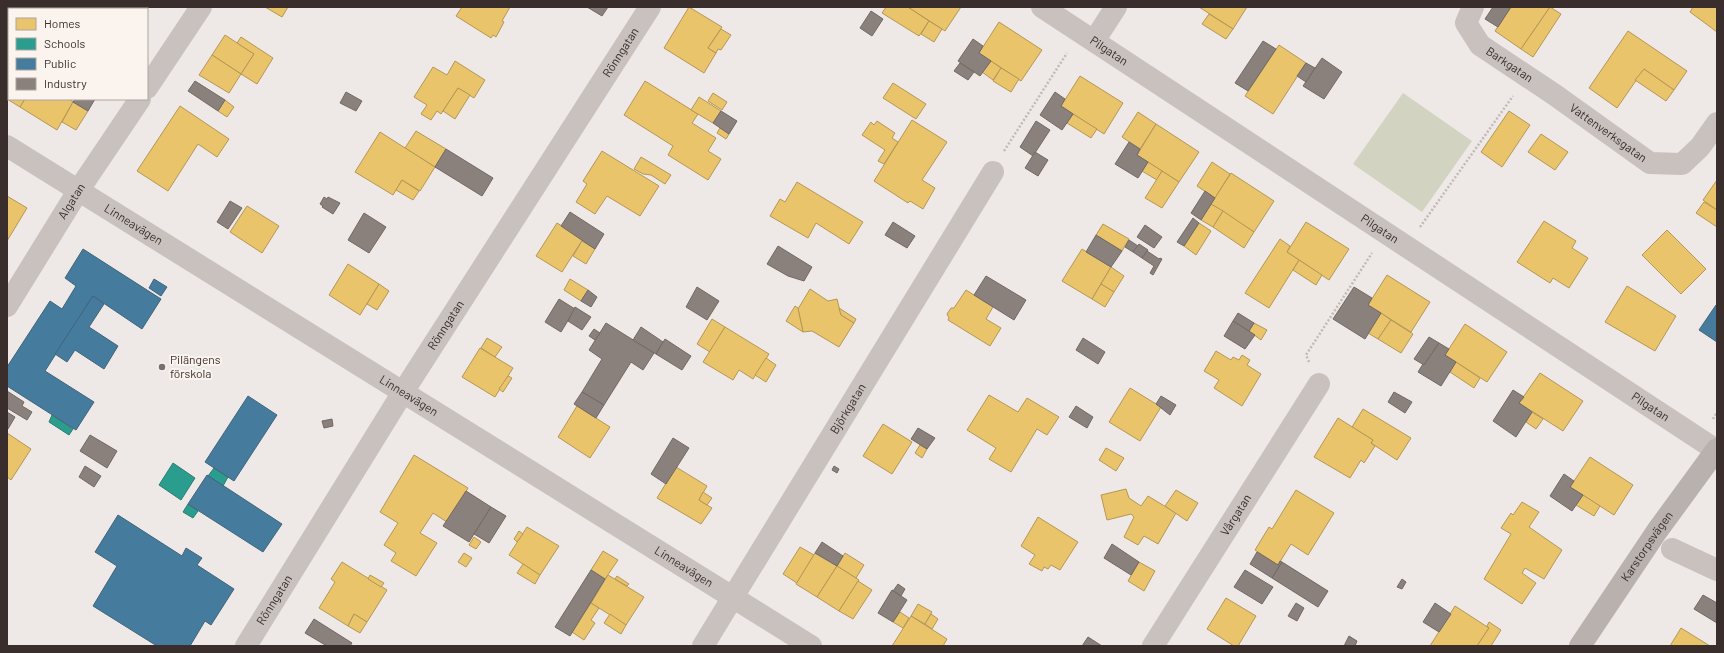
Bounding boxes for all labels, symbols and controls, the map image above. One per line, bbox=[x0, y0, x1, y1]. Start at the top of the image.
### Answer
legend bbox=[8, 8, 148, 100]
text: Homes bbox=[44, 16, 81, 30]
street label: Rönngatan bbox=[599, 25, 641, 79]
street label: Pilgatan bbox=[1088, 33, 1131, 68]
text: Schools bbox=[44, 36, 85, 50]
street label: Barkgatan bbox=[1484, 43, 1536, 84]
text: Public bbox=[44, 56, 76, 70]
text: Industry bbox=[44, 76, 87, 90]
street label: Vattenverksgatan bbox=[1567, 100, 1650, 165]
street label: Algatan bbox=[54, 180, 87, 221]
street label: Linneavägen bbox=[102, 200, 166, 247]
street label: Pilgatan bbox=[1359, 211, 1402, 246]
street label: Rönngatan bbox=[424, 297, 466, 352]
place label: Pilängens förskola bbox=[170, 352, 221, 380]
marker: Pilängens förskola bbox=[157, 362, 167, 372]
street label: Linneavägen bbox=[377, 372, 441, 418]
street label: Björkgatan bbox=[826, 381, 868, 436]
street label: Pilgatan bbox=[1629, 389, 1672, 424]
street label: Vårgatan bbox=[1217, 491, 1253, 538]
street label: Karstorpsvägen bbox=[1617, 508, 1675, 584]
street label: Linneavägen bbox=[653, 543, 716, 589]
street label: Rönngatan bbox=[253, 572, 294, 627]

